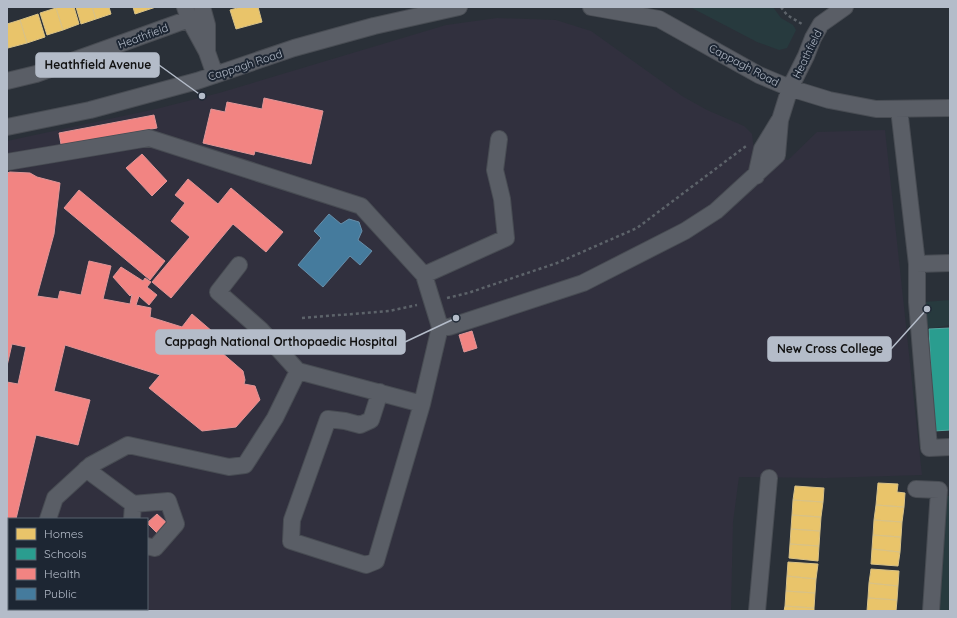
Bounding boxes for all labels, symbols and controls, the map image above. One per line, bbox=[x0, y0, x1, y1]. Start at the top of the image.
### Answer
street label: Heathfield bbox=[116, 20, 170, 52]
street label: Heathfield bbox=[789, 27, 825, 81]
street label: Cappagh Road bbox=[707, 41, 781, 89]
street label: Cappagh Road bbox=[206, 46, 284, 84]
callout: Heathfield Avenue bbox=[36, 53, 159, 77]
text: Heathfield Avenue bbox=[45, 57, 151, 72]
callout: Cappagh National Orthopaedic Hospital bbox=[156, 330, 405, 354]
text: Cappagh National Orthopaedic Hospital bbox=[165, 334, 397, 349]
callout: New Cross College bbox=[768, 337, 891, 361]
text: New Cross College bbox=[777, 341, 883, 356]
legend bbox=[8, 518, 148, 610]
text: Homes bbox=[44, 526, 84, 541]
text: Schools bbox=[44, 546, 87, 561]
text: Health bbox=[44, 566, 80, 581]
text: Public bbox=[44, 586, 77, 601]

